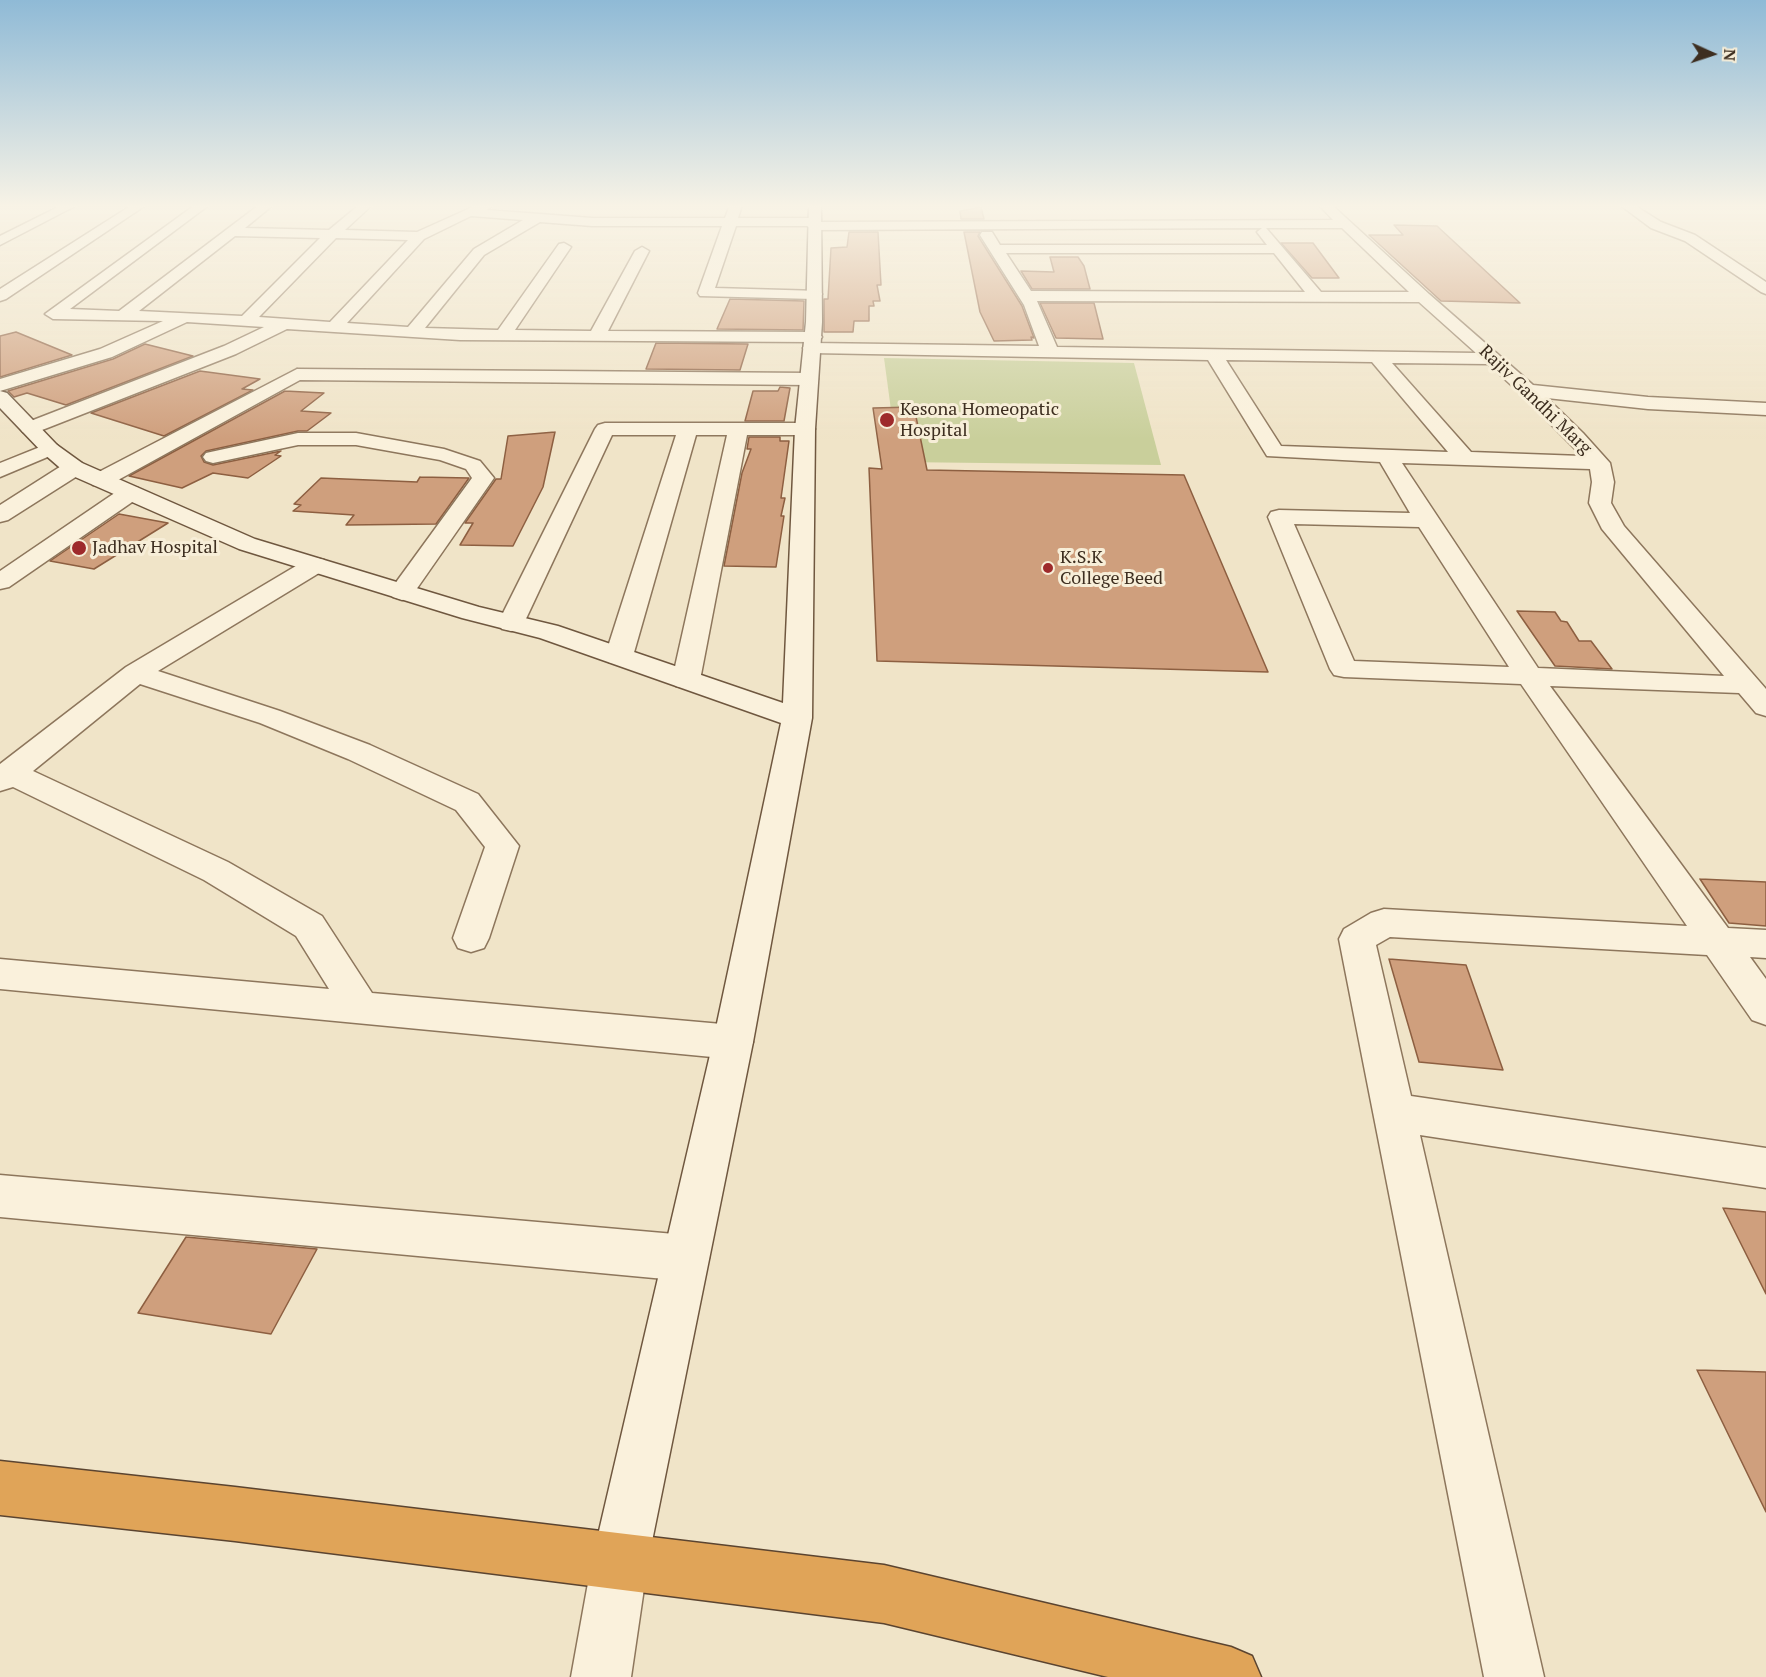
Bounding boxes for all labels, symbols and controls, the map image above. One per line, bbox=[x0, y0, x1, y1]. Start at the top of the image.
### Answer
north arrow bbox=[1682, 24, 1742, 84]
text: N bbox=[1719, 48, 1741, 62]
street label: Rajiv Gandhi Marg bbox=[1474, 341, 1596, 459]
place label: Kesona Homeopatic Hospital bbox=[900, 399, 1059, 442]
marker: Kesona Homeopatic Hospital bbox=[878, 411, 896, 429]
place label: Jadhav Hospital bbox=[92, 537, 218, 559]
marker: Jadhav Hospital bbox=[70, 539, 88, 557]
place label: K.S.K College Beed bbox=[1060, 547, 1163, 590]
marker: K.S.K College Beed bbox=[1041, 561, 1055, 575]

